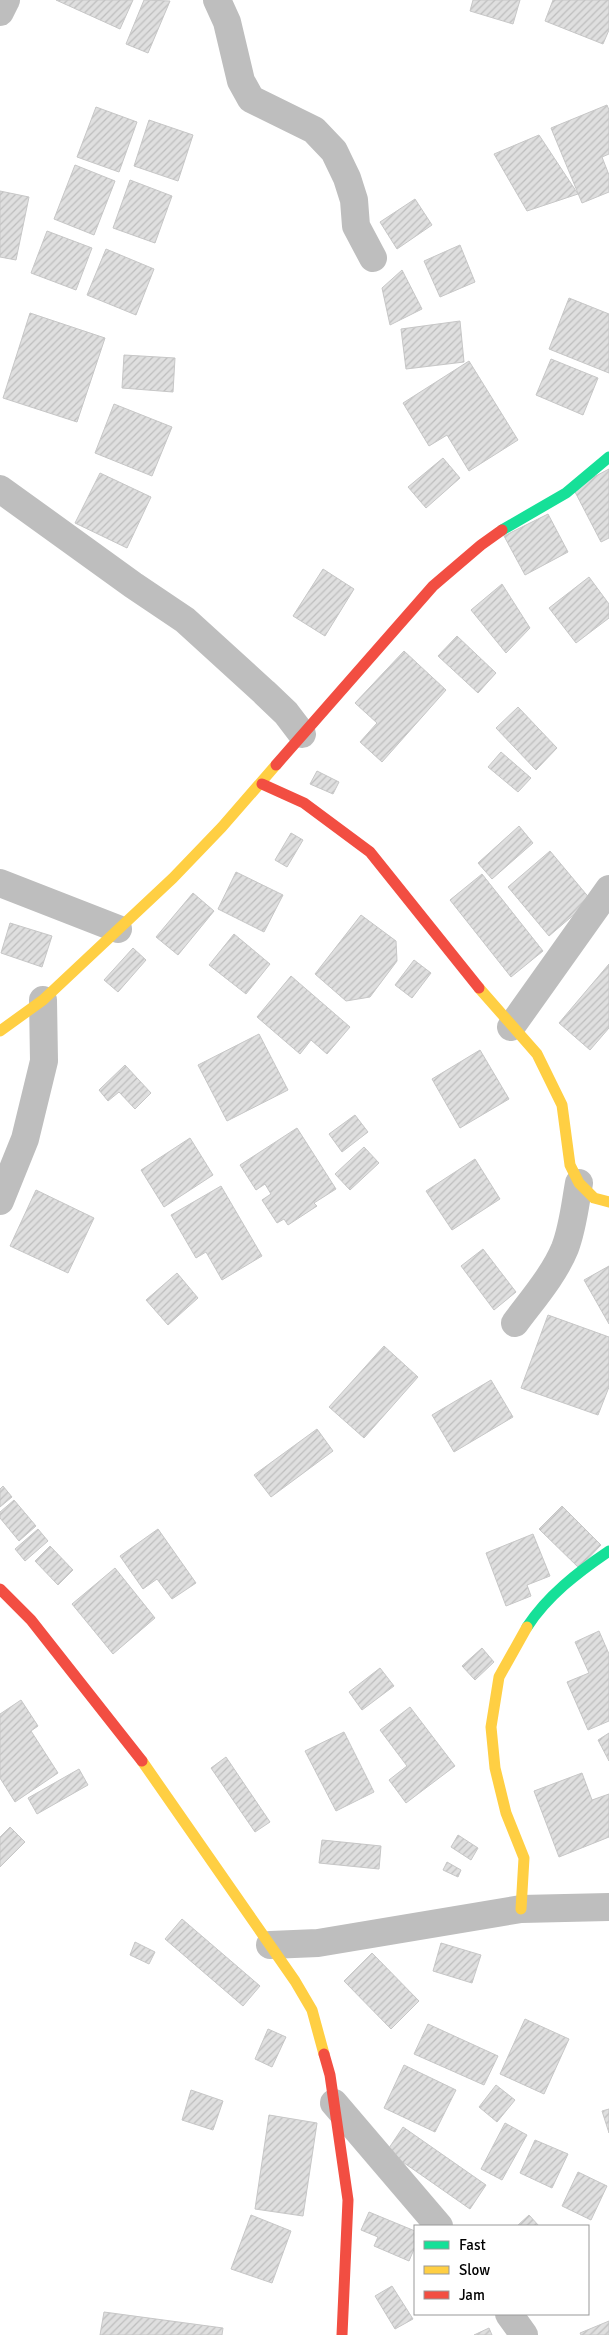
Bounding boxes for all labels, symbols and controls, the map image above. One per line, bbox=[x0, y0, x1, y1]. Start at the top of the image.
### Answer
legend bbox=[414, 2225, 589, 2315]
text: Fast bbox=[459, 2236, 486, 2254]
text: Slow bbox=[459, 2261, 490, 2279]
text: Jam bbox=[459, 2286, 485, 2304]

